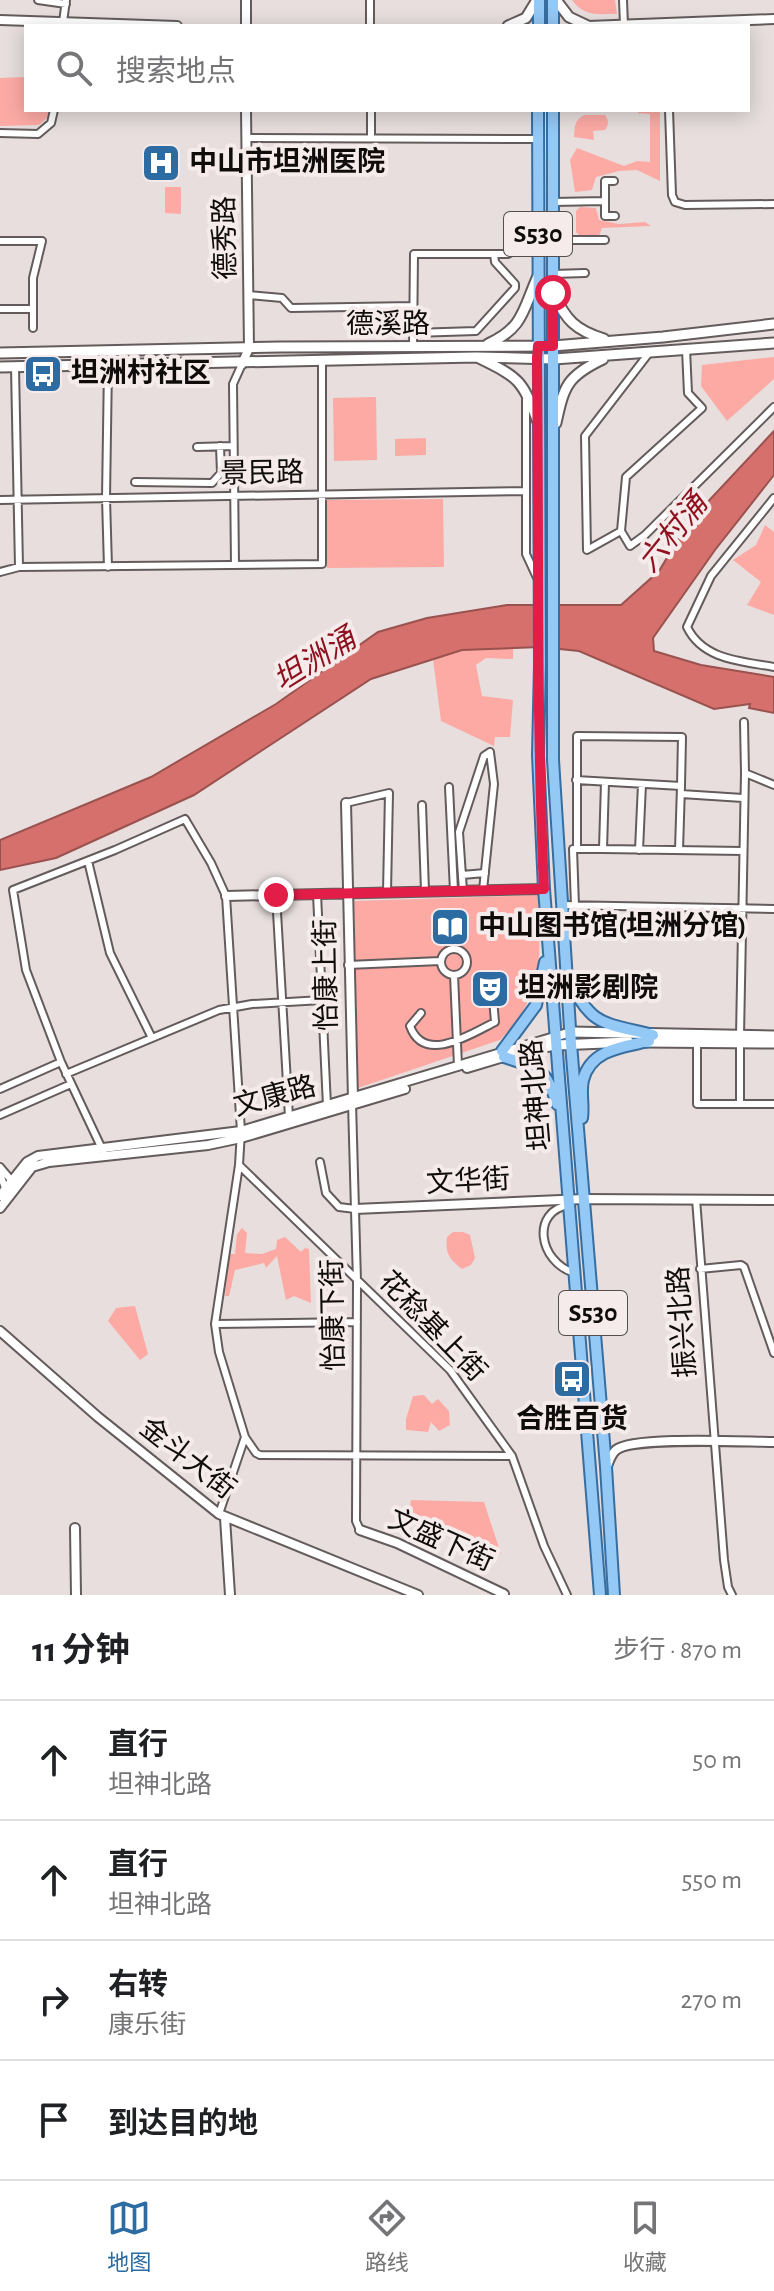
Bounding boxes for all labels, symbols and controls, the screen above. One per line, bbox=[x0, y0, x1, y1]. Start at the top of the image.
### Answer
search box bbox=[24, 24, 750, 112]
icon: search bbox=[52, 46, 96, 90]
text: 搜索地点 bbox=[116, 57, 236, 87]
hospital icon: 中山市坦洲医院 bbox=[140, 142, 182, 184]
place label: 中山市坦洲医院 bbox=[189, 146, 385, 177]
street label: 德秀路 bbox=[209, 196, 241, 280]
road number: S530 bbox=[504, 212, 572, 256]
route start bbox=[535, 275, 571, 311]
street label: 德溪路 bbox=[346, 309, 430, 339]
bus stop icon: 坦洲村社区 bbox=[22, 353, 64, 395]
place label: 坦洲村社区 bbox=[71, 357, 211, 388]
street label: 景民路 bbox=[220, 457, 304, 489]
water label: 六村涌 bbox=[631, 485, 715, 577]
water label: 坦洲涌 bbox=[268, 621, 364, 697]
route end bbox=[258, 877, 294, 913]
library icon: 中山图书馆(坦洲分馆) bbox=[429, 906, 471, 948]
place label: 中山图书馆(坦洲分馆) bbox=[478, 910, 747, 941]
street label: 怡康上街 bbox=[310, 919, 342, 1031]
theatre icon: 坦洲影剧院 bbox=[469, 968, 511, 1010]
place label: 坦洲影剧院 bbox=[518, 972, 658, 1003]
street label: 坦神北路 bbox=[516, 1038, 556, 1152]
street label: 文康路 bbox=[230, 1071, 319, 1121]
street label: 文华街 bbox=[425, 1164, 511, 1198]
street label: 怡康下街 bbox=[317, 1259, 349, 1371]
street label: 振兴北路 bbox=[663, 1265, 701, 1379]
street label: 花稔基上街 bbox=[373, 1266, 492, 1387]
road number: S530 bbox=[559, 1291, 627, 1335]
bus stop icon: 合胜百货 bbox=[551, 1358, 593, 1400]
place label: 合胜百货 bbox=[516, 1403, 628, 1434]
street label: 金斗大街 bbox=[134, 1412, 241, 1505]
street label: 文盛下街 bbox=[384, 1504, 499, 1577]
text: 11 分钟 bbox=[32, 1634, 130, 1668]
text: 步行 · 870 m bbox=[613, 1637, 742, 1663]
text: 直行 bbox=[108, 1730, 168, 1760]
icon: ahead bbox=[32, 1738, 76, 1782]
text: 50 m bbox=[692, 1747, 742, 1773]
text: 坦神北路 bbox=[108, 1772, 212, 1798]
text: 直行 bbox=[108, 1850, 168, 1880]
icon: ahead bbox=[32, 1858, 76, 1902]
text: 550 m bbox=[681, 1867, 742, 1893]
text: 坦神北路 bbox=[108, 1892, 212, 1918]
text: 右转 bbox=[108, 1970, 168, 2000]
icon: right bbox=[32, 1978, 76, 2022]
text: 270 m bbox=[681, 1987, 742, 2013]
text: 康乐街 bbox=[108, 2012, 186, 2038]
icon: arrive bbox=[32, 2098, 76, 2142]
text: 到达目的地 bbox=[108, 2109, 258, 2139]
tab: 地图 bbox=[107, 2196, 151, 2276]
tab: 路线 bbox=[365, 2196, 409, 2276]
tab: 收藏 bbox=[623, 2196, 667, 2276]

